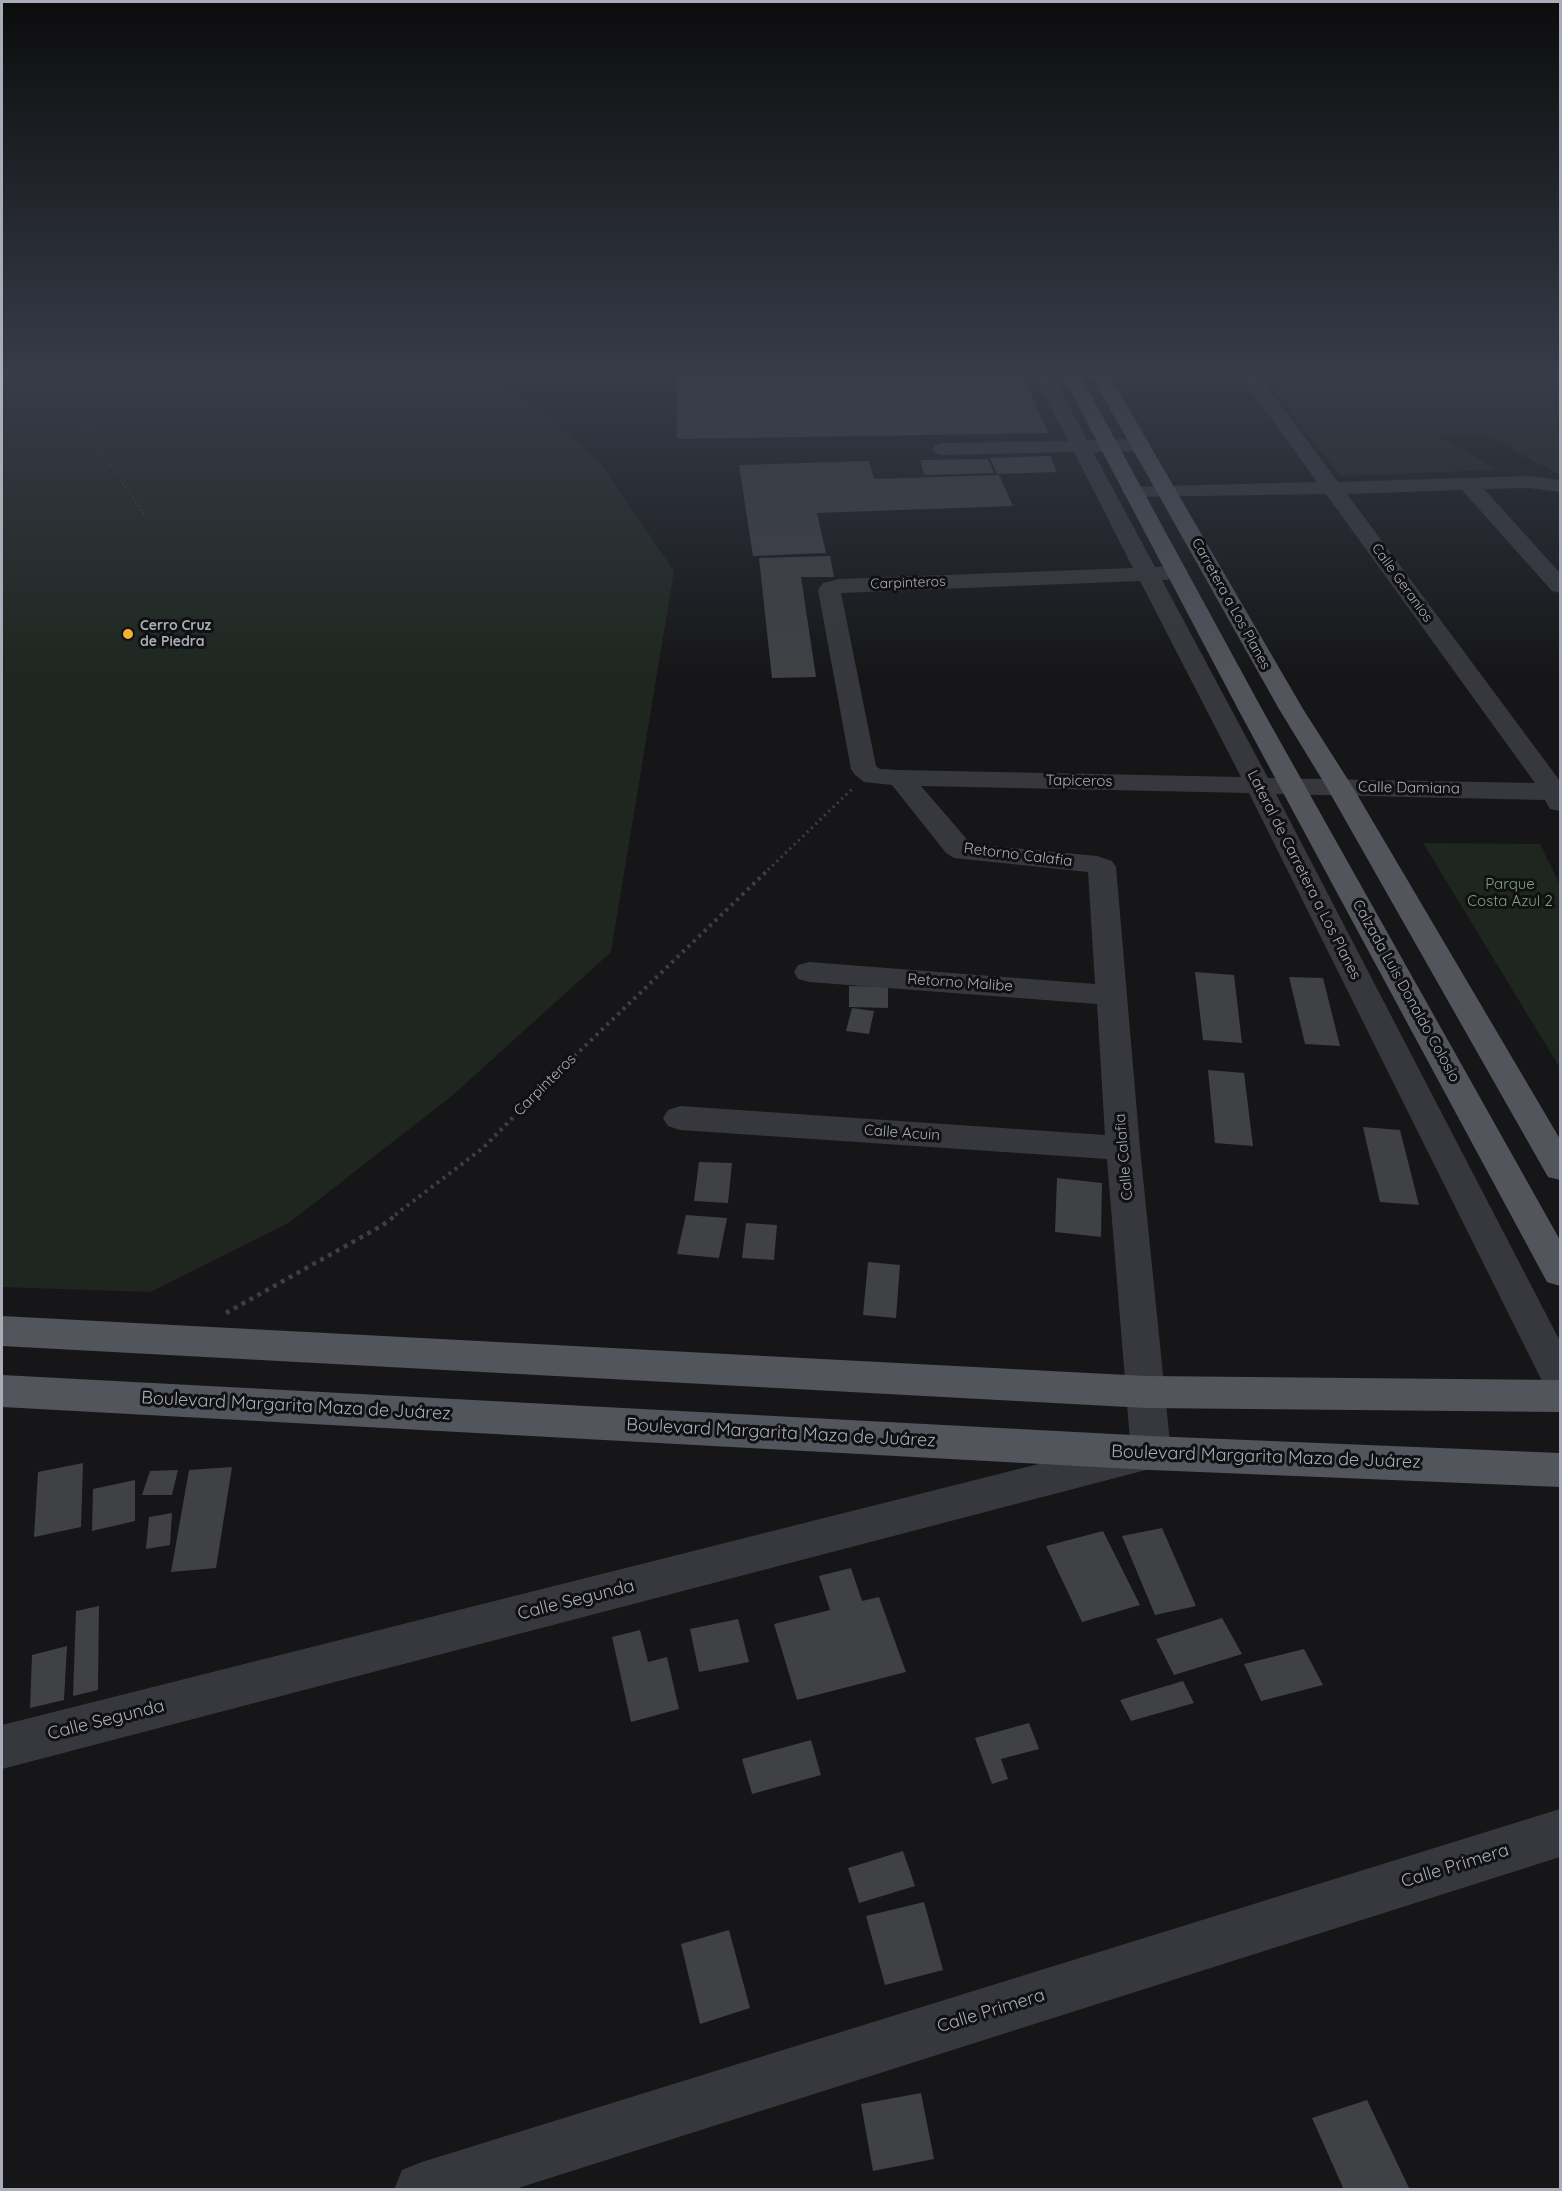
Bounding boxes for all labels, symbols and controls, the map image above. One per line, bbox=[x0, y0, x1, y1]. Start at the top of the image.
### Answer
street label: Carretera a Los Planes bbox=[1188, 535, 1274, 673]
street label: Calle Geranios bbox=[1368, 540, 1436, 626]
street label: Carpinteros bbox=[870, 573, 946, 593]
place label: Cerro Cruz de Piedra bbox=[140, 618, 211, 650]
marker: Cerro Cruz de Piedra bbox=[121, 627, 135, 641]
street label: Lateral de Carretera a Los Planes bbox=[1243, 767, 1365, 983]
street label: Tapiceros bbox=[1045, 771, 1113, 791]
street label: Calle Damiana bbox=[1358, 778, 1460, 798]
street label: Retorno Calafia bbox=[963, 839, 1073, 871]
park label: Parque Costa Azul 2 bbox=[1467, 875, 1553, 910]
street label: Calzada Luis Donaldo Colosio bbox=[1348, 897, 1464, 1085]
street label: Retorno Malibe bbox=[907, 970, 1013, 996]
street label: Carpinteros bbox=[510, 1050, 580, 1120]
street label: Calle Calafia bbox=[1111, 1113, 1137, 1201]
street label: Calle Acuin bbox=[863, 1121, 941, 1145]
street label: Boulevard Margarita Maza de Juárez bbox=[141, 1387, 451, 1425]
street label: Boulevard Margarita Maza de Juárez bbox=[626, 1414, 936, 1452]
street label: Boulevard Margarita Maza de Juárez bbox=[1111, 1441, 1421, 1473]
street label: Calle Segunda bbox=[515, 1575, 637, 1625]
street label: Calle Segunda bbox=[45, 1695, 167, 1745]
street label: Calle Primera bbox=[1398, 1839, 1512, 1893]
street label: Calle Primera bbox=[934, 1984, 1048, 2038]

